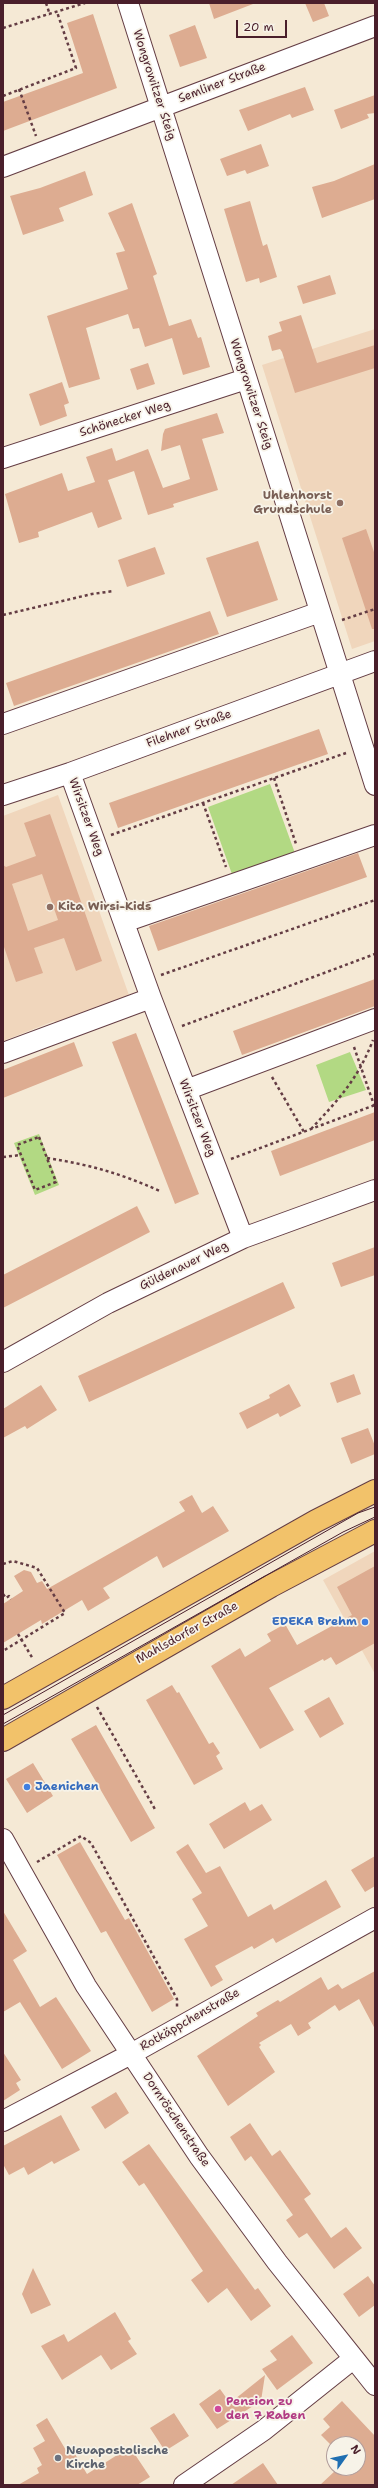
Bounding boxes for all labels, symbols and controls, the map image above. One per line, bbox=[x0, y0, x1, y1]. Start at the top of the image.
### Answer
scale bar bbox=[238, 12, 289, 38]
text: 20 m bbox=[243, 19, 274, 35]
street label: Wongrowitzer Steig bbox=[129, 28, 179, 142]
street label: Semliner Straße bbox=[176, 60, 268, 106]
street label: Wongrowitzer Steig bbox=[226, 337, 276, 451]
street label: Schönecker Weg bbox=[78, 398, 172, 440]
place label: Uhlenhorst Grundschule bbox=[253, 489, 332, 517]
marker: Uhlenhorst Grundschule bbox=[335, 498, 345, 508]
street label: Filehner Straße bbox=[144, 707, 234, 751]
street label: Wirsitzer Weg bbox=[65, 776, 107, 858]
place label: Kita Wirsi-Kids bbox=[58, 900, 151, 914]
marker: Kita Wirsi-Kids bbox=[45, 902, 55, 912]
street label: Wirsitzer Weg bbox=[176, 1077, 218, 1159]
street label: Güldenauer Weg bbox=[137, 1238, 231, 1294]
street label: Mahlsdorfer Straße bbox=[133, 1599, 241, 1667]
place label: EDEKA Brehm bbox=[272, 1615, 357, 1629]
marker: EDEKA Brehm bbox=[360, 1617, 370, 1627]
place label: Jaenichen bbox=[35, 1780, 99, 1794]
marker: Jaenichen bbox=[22, 1782, 32, 1792]
street label: Rotkäppchenstraße bbox=[138, 1986, 242, 2054]
street label: Dornröschenstraße bbox=[139, 2070, 213, 2170]
place label: Pension zu den 7 Raben bbox=[226, 2395, 305, 2423]
marker: Pension zu den 7 Raben bbox=[213, 2404, 223, 2414]
north arrow bbox=[326, 2436, 366, 2476]
text: N bbox=[347, 2442, 364, 2457]
place label: Neuapostolische Kirche bbox=[66, 2444, 168, 2472]
marker: Neuapostolische Kirche bbox=[53, 2453, 63, 2463]

